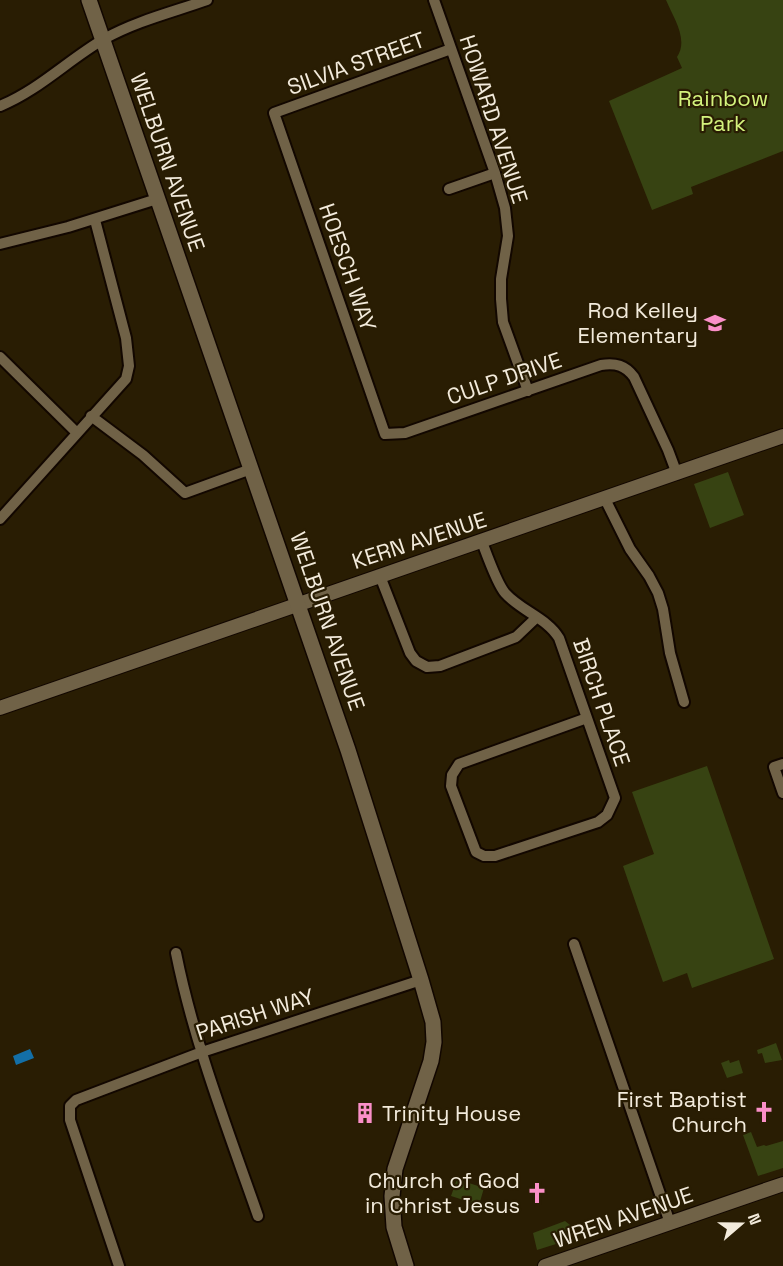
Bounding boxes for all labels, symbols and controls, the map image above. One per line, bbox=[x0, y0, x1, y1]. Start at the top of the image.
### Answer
street label: SILVIA STREET bbox=[283, 25, 429, 101]
street label: HOWARD AVENUE bbox=[454, 31, 534, 207]
street label: WELBURN AVENUE bbox=[124, 69, 212, 255]
park label: Rainbow Park bbox=[678, 84, 768, 137]
street label: HOESCH WAY bbox=[313, 199, 383, 335]
place label: Rod Kelley Elementary bbox=[578, 296, 698, 349]
school or university icon: Rod Kelley Elementary bbox=[703, 311, 727, 335]
street label: CULP DRIVE bbox=[443, 345, 565, 411]
street label: KERN AVENUE bbox=[348, 505, 490, 575]
street label: WELBURN AVENUE bbox=[284, 528, 372, 714]
street label: BIRCH PLACE bbox=[567, 634, 637, 770]
street label: PARISH WAY bbox=[192, 982, 318, 1046]
place label: First Baptist Church bbox=[617, 1085, 747, 1138]
place label: Trinity House bbox=[382, 1099, 521, 1127]
church icon: First Baptist Church bbox=[752, 1100, 776, 1124]
building icon: Trinity House bbox=[353, 1101, 377, 1125]
place label: Church of God in Christ Jesus bbox=[365, 1166, 520, 1219]
street label: WREN AVENUE bbox=[549, 1180, 697, 1254]
church icon: Church of God in Christ Jesus bbox=[525, 1181, 549, 1205]
north arrow bbox=[711, 1194, 771, 1254]
text: N bbox=[743, 1210, 766, 1228]

